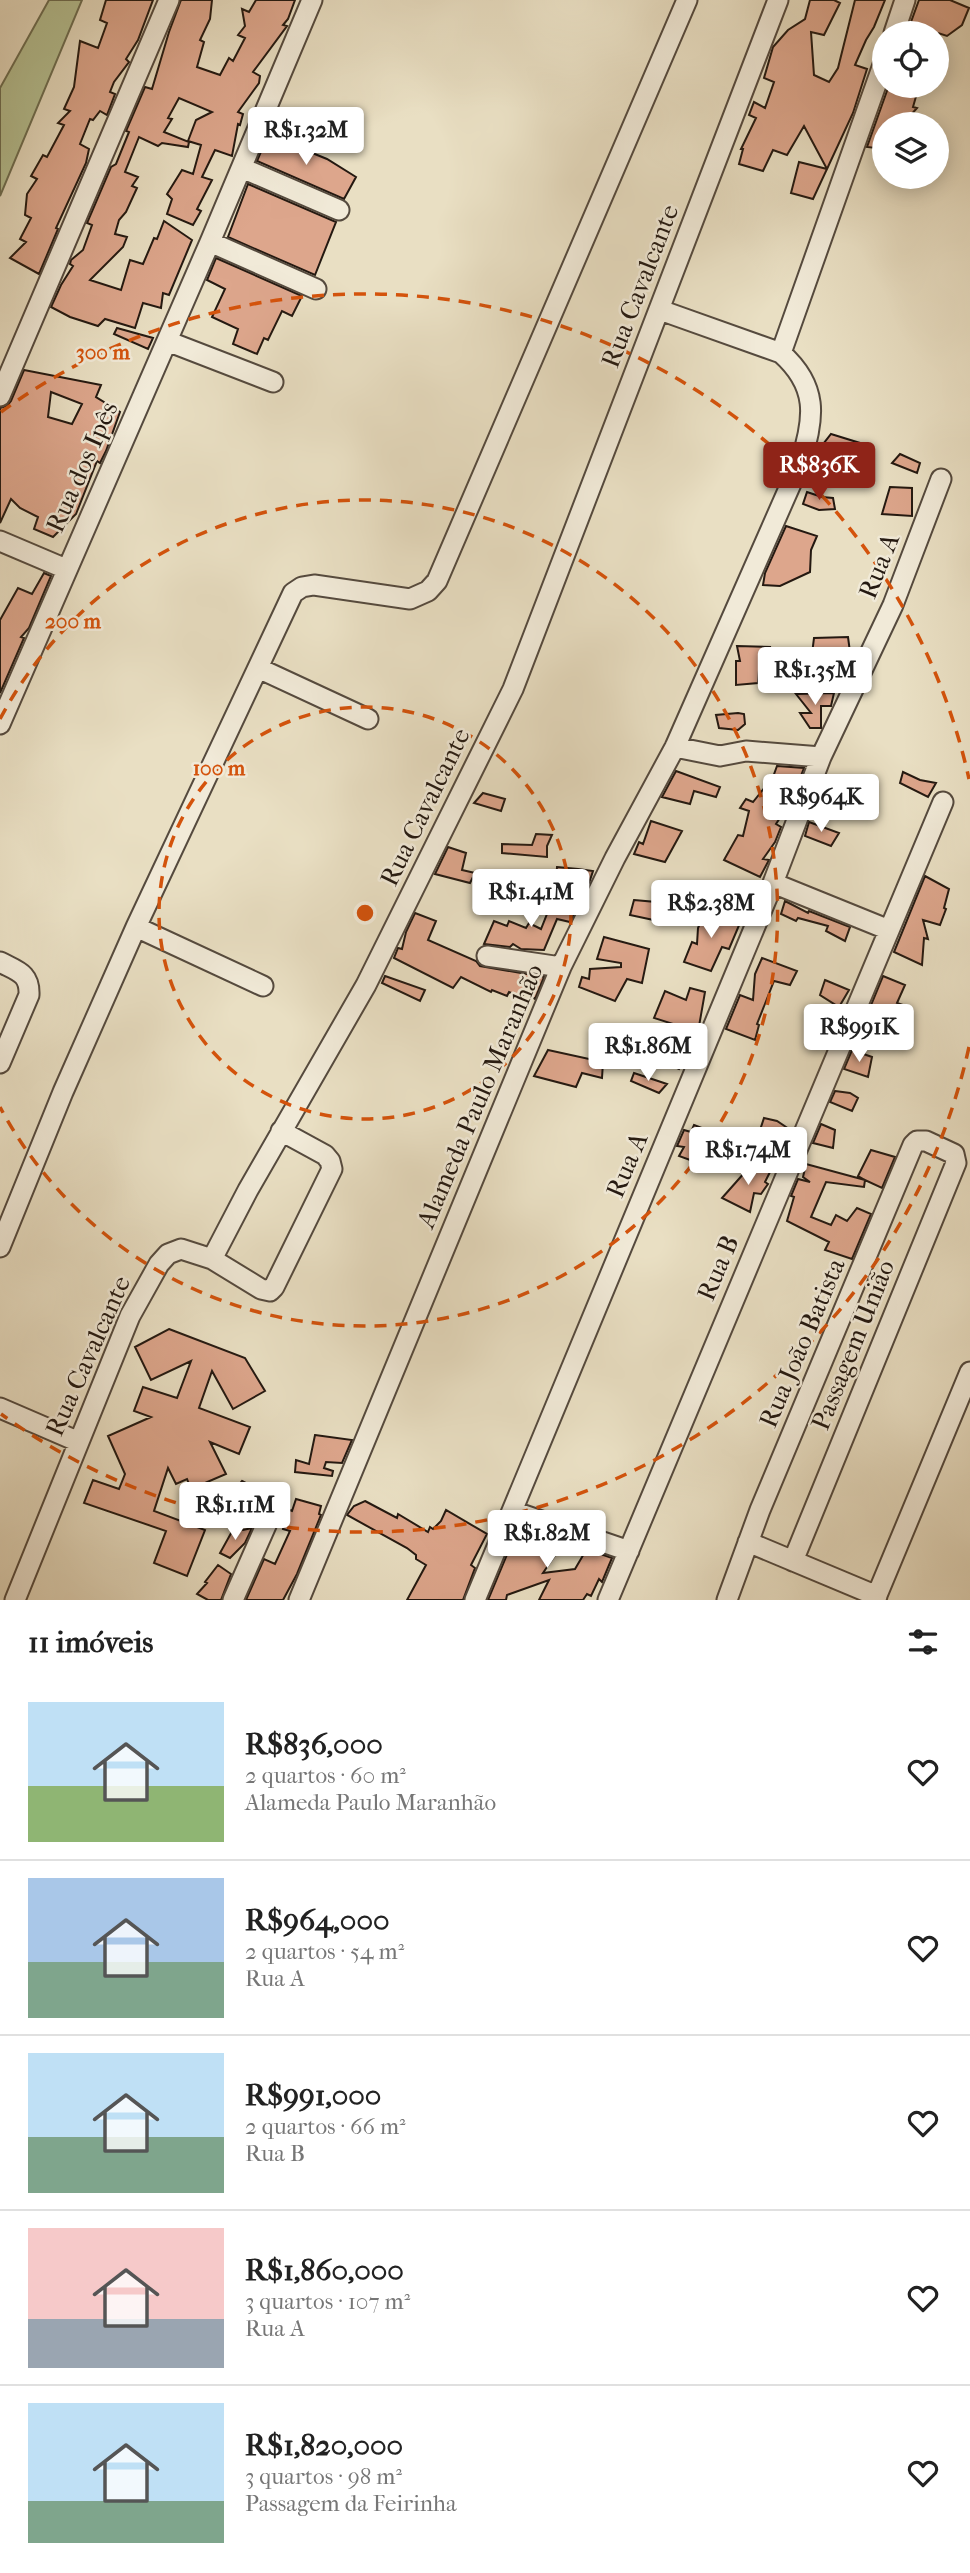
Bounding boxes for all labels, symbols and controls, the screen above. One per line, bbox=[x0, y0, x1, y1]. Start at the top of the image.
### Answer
map controls bbox=[872, 21, 949, 189]
button: locate bbox=[872, 21, 949, 98]
pin: R$1.32M bbox=[241, 108, 371, 167]
button: layers bbox=[872, 112, 949, 189]
text: R$1.32M bbox=[264, 116, 348, 143]
street label: Rua Cavalcante bbox=[595, 200, 685, 372]
text: 300 m bbox=[76, 340, 130, 364]
street label: Rua dos Ipês bbox=[39, 397, 125, 537]
pin: R$836K bbox=[762, 442, 876, 502]
text: R$836K bbox=[779, 451, 859, 478]
street label: Rua A bbox=[852, 528, 906, 603]
text: 200 m bbox=[45, 609, 102, 633]
pin: R$1.35M bbox=[750, 648, 880, 707]
text: R$1.35M bbox=[774, 656, 856, 683]
street label: Rua Cavalcante bbox=[373, 723, 477, 891]
text: 100 m bbox=[193, 756, 246, 780]
pin: R$964K bbox=[764, 774, 878, 834]
text: R$964K bbox=[779, 783, 863, 810]
pin: R$1.41M bbox=[466, 870, 596, 929]
text: R$1.41M bbox=[488, 878, 574, 905]
pin: R$2.38M bbox=[646, 880, 776, 940]
text: R$2.38M bbox=[667, 889, 755, 916]
centre of rings bbox=[353, 901, 377, 925]
street label: Alameda Paulo Maranhão bbox=[410, 959, 550, 1234]
pin: R$991K bbox=[802, 1004, 916, 1064]
text: R$991K bbox=[820, 1013, 898, 1040]
pin: R$1.86M bbox=[583, 1024, 713, 1083]
text: R$1.86M bbox=[604, 1032, 692, 1059]
street label: Rua A bbox=[600, 1127, 655, 1202]
pin: R$1.74M bbox=[683, 1128, 813, 1187]
text: R$1.74M bbox=[705, 1136, 791, 1163]
street label: Rua B bbox=[691, 1231, 745, 1305]
street label: Rua João Batista bbox=[752, 1253, 852, 1432]
street label: Passagem União bbox=[805, 1255, 901, 1435]
street label: Rua Cavalcante bbox=[39, 1271, 137, 1441]
pin: R$1.11M bbox=[170, 1482, 300, 1542]
text: R$1.11M bbox=[195, 1491, 275, 1518]
pin: R$1.82M bbox=[482, 1510, 612, 1570]
text: R$1.82M bbox=[504, 1519, 590, 1546]
icon: filters bbox=[904, 1623, 942, 1661]
text: 11 imóveis bbox=[28, 1625, 153, 1660]
text: R$836,000 bbox=[245, 1727, 383, 1762]
icon: home bbox=[84, 1730, 168, 1814]
icon: heart bbox=[904, 1753, 942, 1791]
text: 2 quartos · 60 m² bbox=[245, 1762, 406, 1789]
text: Alameda Paulo Maranhão bbox=[245, 1789, 496, 1816]
text: R$964,000 bbox=[245, 1903, 390, 1938]
icon: home bbox=[84, 1906, 168, 1990]
icon: heart bbox=[904, 1929, 942, 1967]
text: 2 quartos · 54 m² bbox=[245, 1938, 404, 1965]
text: Rua A bbox=[245, 1965, 305, 1992]
text: R$991,000 bbox=[245, 2078, 381, 2113]
icon: home bbox=[84, 2081, 168, 2165]
icon: heart bbox=[904, 2104, 942, 2142]
text: 2 quartos · 66 m² bbox=[245, 2113, 406, 2140]
text: Rua B bbox=[245, 2140, 305, 2167]
text: R$1,860,000 bbox=[245, 2253, 404, 2288]
icon: home bbox=[84, 2256, 168, 2340]
icon: heart bbox=[904, 2279, 942, 2317]
text: 3 quartos · 107 m² bbox=[245, 2288, 410, 2315]
text: Rua A bbox=[245, 2315, 305, 2342]
text: R$1,820,000 bbox=[245, 2428, 403, 2463]
icon: home bbox=[84, 2431, 168, 2515]
icon: heart bbox=[904, 2454, 942, 2492]
text: 3 quartos · 98 m² bbox=[245, 2463, 402, 2490]
text: Passagem da Feirinha bbox=[245, 2490, 457, 2517]

